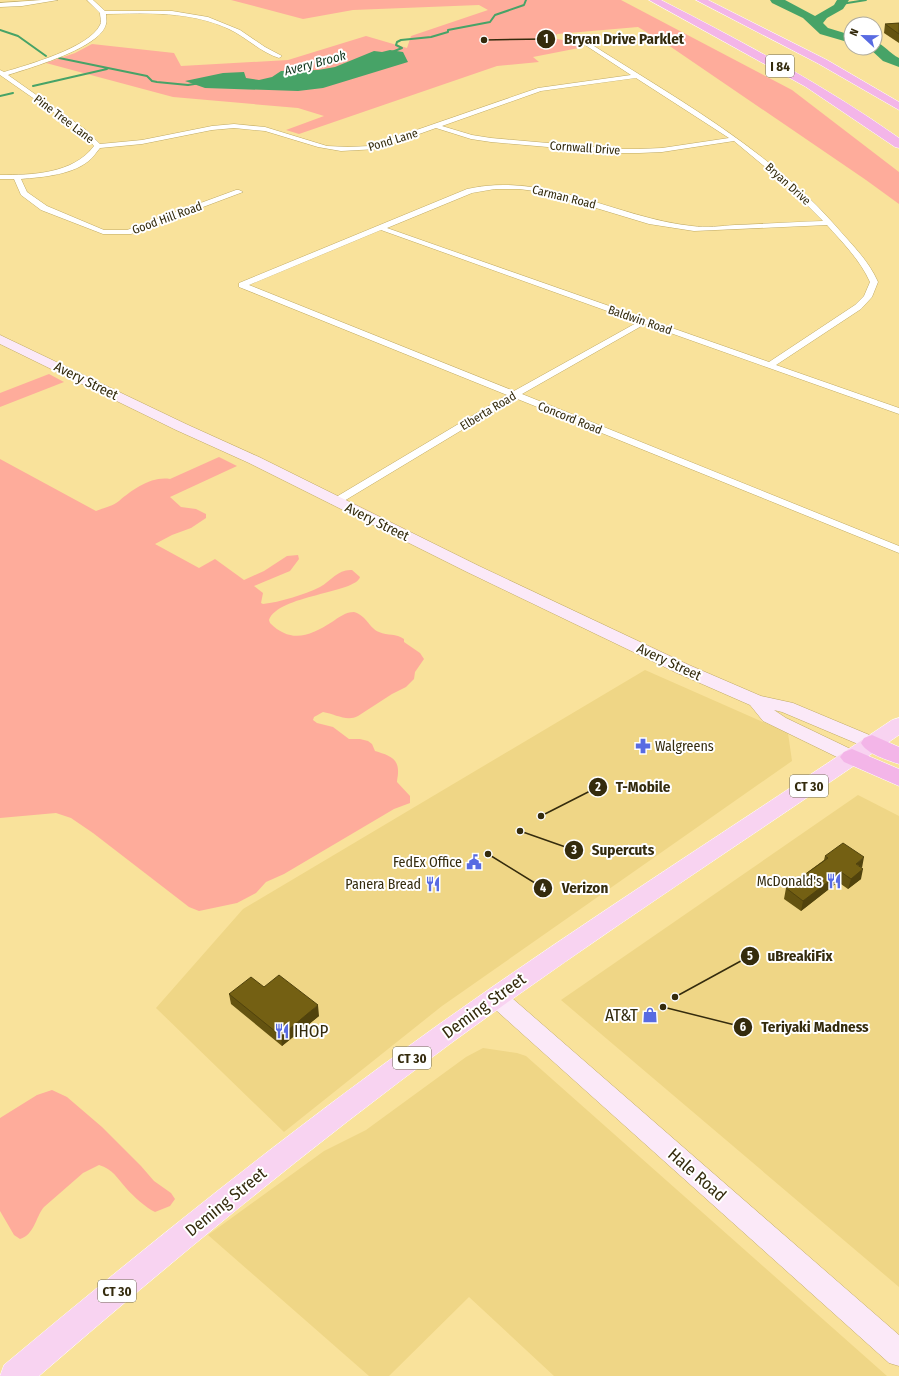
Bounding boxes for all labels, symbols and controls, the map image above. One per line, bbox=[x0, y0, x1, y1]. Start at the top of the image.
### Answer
north arrow bbox=[843, 16, 883, 56]
callout: Bryan Drive Parklet bbox=[536, 26, 692, 53]
text: N bbox=[847, 27, 861, 38]
text: Bryan Drive Parklet bbox=[564, 30, 685, 48]
text: 1 bbox=[543, 32, 549, 46]
water label: Avery Brook bbox=[282, 47, 348, 79]
road number: I 84 bbox=[766, 55, 794, 77]
street label: Pine Tree Lane bbox=[31, 92, 97, 146]
street label: Pond Lane bbox=[366, 126, 420, 154]
street label: Cornwall Drive bbox=[549, 139, 621, 157]
street label: Bryan Drive bbox=[762, 160, 814, 208]
street label: Carman Road bbox=[531, 182, 597, 212]
street label: Good Hill Road bbox=[130, 199, 204, 237]
street label: Baldwin Road bbox=[606, 303, 674, 337]
street label: Avery Street bbox=[51, 358, 121, 404]
street label: Elberta Road bbox=[458, 389, 518, 433]
street label: Concord Road bbox=[536, 399, 604, 437]
street label: Avery Street bbox=[342, 499, 412, 545]
street label: Avery Street bbox=[634, 640, 704, 685]
pharmacy icon: Walgreens bbox=[634, 737, 652, 755]
place label: Walgreens bbox=[655, 738, 714, 755]
callout: T-Mobile bbox=[588, 773, 679, 800]
road number: CT 30 bbox=[790, 775, 828, 797]
text: T-Mobile bbox=[616, 778, 671, 796]
text: 2 bbox=[594, 780, 601, 794]
callout: Supercuts bbox=[564, 837, 662, 864]
text: Supercuts bbox=[592, 841, 655, 859]
text: 3 bbox=[570, 843, 577, 857]
public building icon: FedEx Office bbox=[465, 853, 483, 871]
place label: FedEx Office bbox=[393, 854, 462, 871]
restaurant icon: McDonald's bbox=[825, 872, 843, 890]
place label: McDonald's bbox=[757, 873, 822, 890]
callout: Verizon bbox=[533, 874, 616, 901]
restaurant icon: Panera Bread bbox=[424, 875, 442, 893]
place label: Panera Bread bbox=[345, 876, 421, 893]
text: Verizon bbox=[561, 879, 608, 897]
text: 4 bbox=[540, 881, 546, 895]
callout: uBreakiFix bbox=[740, 943, 841, 970]
text: uBreakiFix bbox=[768, 947, 833, 965]
text: 5 bbox=[747, 949, 753, 963]
street label: Deming Street bbox=[438, 968, 530, 1043]
place label: AT&T bbox=[605, 1005, 638, 1026]
shop icon: AT&T bbox=[641, 1006, 659, 1024]
callout: Teriyaki Madness bbox=[733, 1014, 876, 1041]
text: Teriyaki Madness bbox=[761, 1018, 869, 1036]
text: 6 bbox=[740, 1020, 746, 1034]
place label: IHOP bbox=[294, 1021, 328, 1042]
restaurant icon: IHOP bbox=[273, 1022, 291, 1040]
road number: CT 30 bbox=[393, 1047, 431, 1069]
street label: Hale Road bbox=[664, 1144, 730, 1206]
street label: Deming Street bbox=[181, 1163, 271, 1241]
road number: CT 30 bbox=[98, 1280, 136, 1302]

